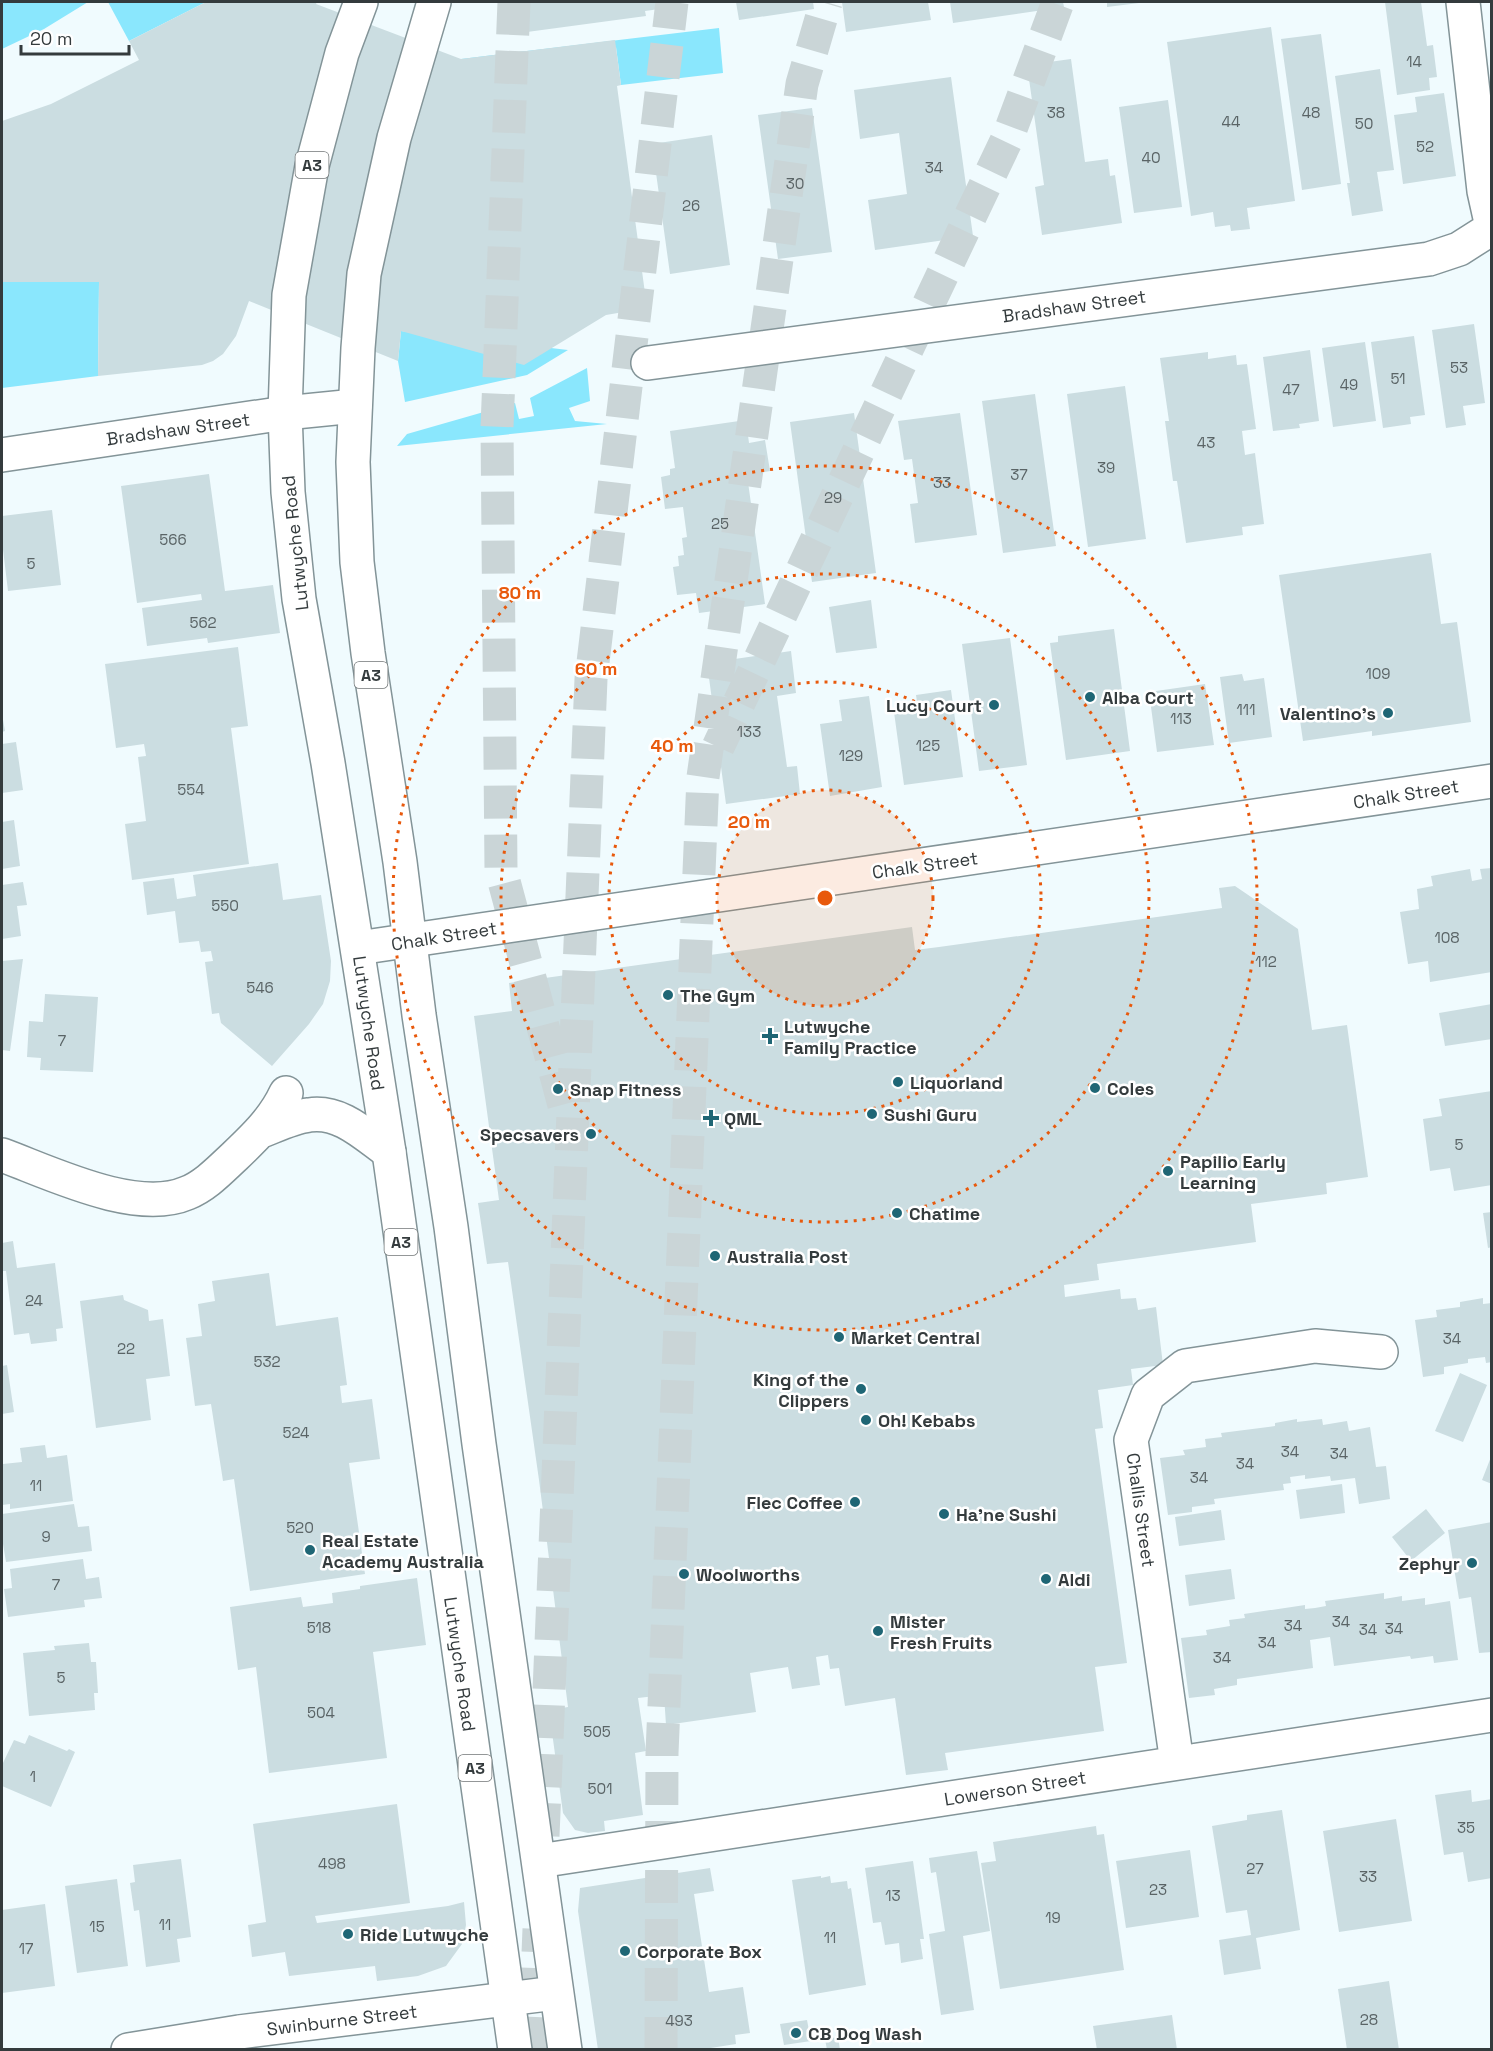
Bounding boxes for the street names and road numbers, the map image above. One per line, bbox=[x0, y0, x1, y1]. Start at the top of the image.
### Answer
road number: A3 bbox=[296, 152, 328, 178]
street label: Bradshaw Street bbox=[1001, 285, 1147, 327]
street label: Bradshaw Street bbox=[105, 408, 251, 450]
street label: Lutwyche Road bbox=[276, 474, 314, 612]
road number: A3 bbox=[354, 662, 388, 688]
street label: Chalk Street bbox=[1352, 774, 1460, 814]
street label: Chalk Street bbox=[871, 846, 979, 884]
street label: Chalk Street bbox=[390, 916, 498, 956]
street label: Lutwyche Road bbox=[348, 954, 390, 1092]
road number: A3 bbox=[384, 1229, 418, 1255]
street label: Challis Street bbox=[1122, 1451, 1160, 1569]
street label: Lutwyche Road bbox=[439, 1595, 481, 1733]
road number: A3 bbox=[458, 1755, 492, 1781]
street label: Lowerson Street bbox=[942, 1765, 1088, 1811]
street label: Swinburne Street bbox=[265, 1999, 419, 2041]

